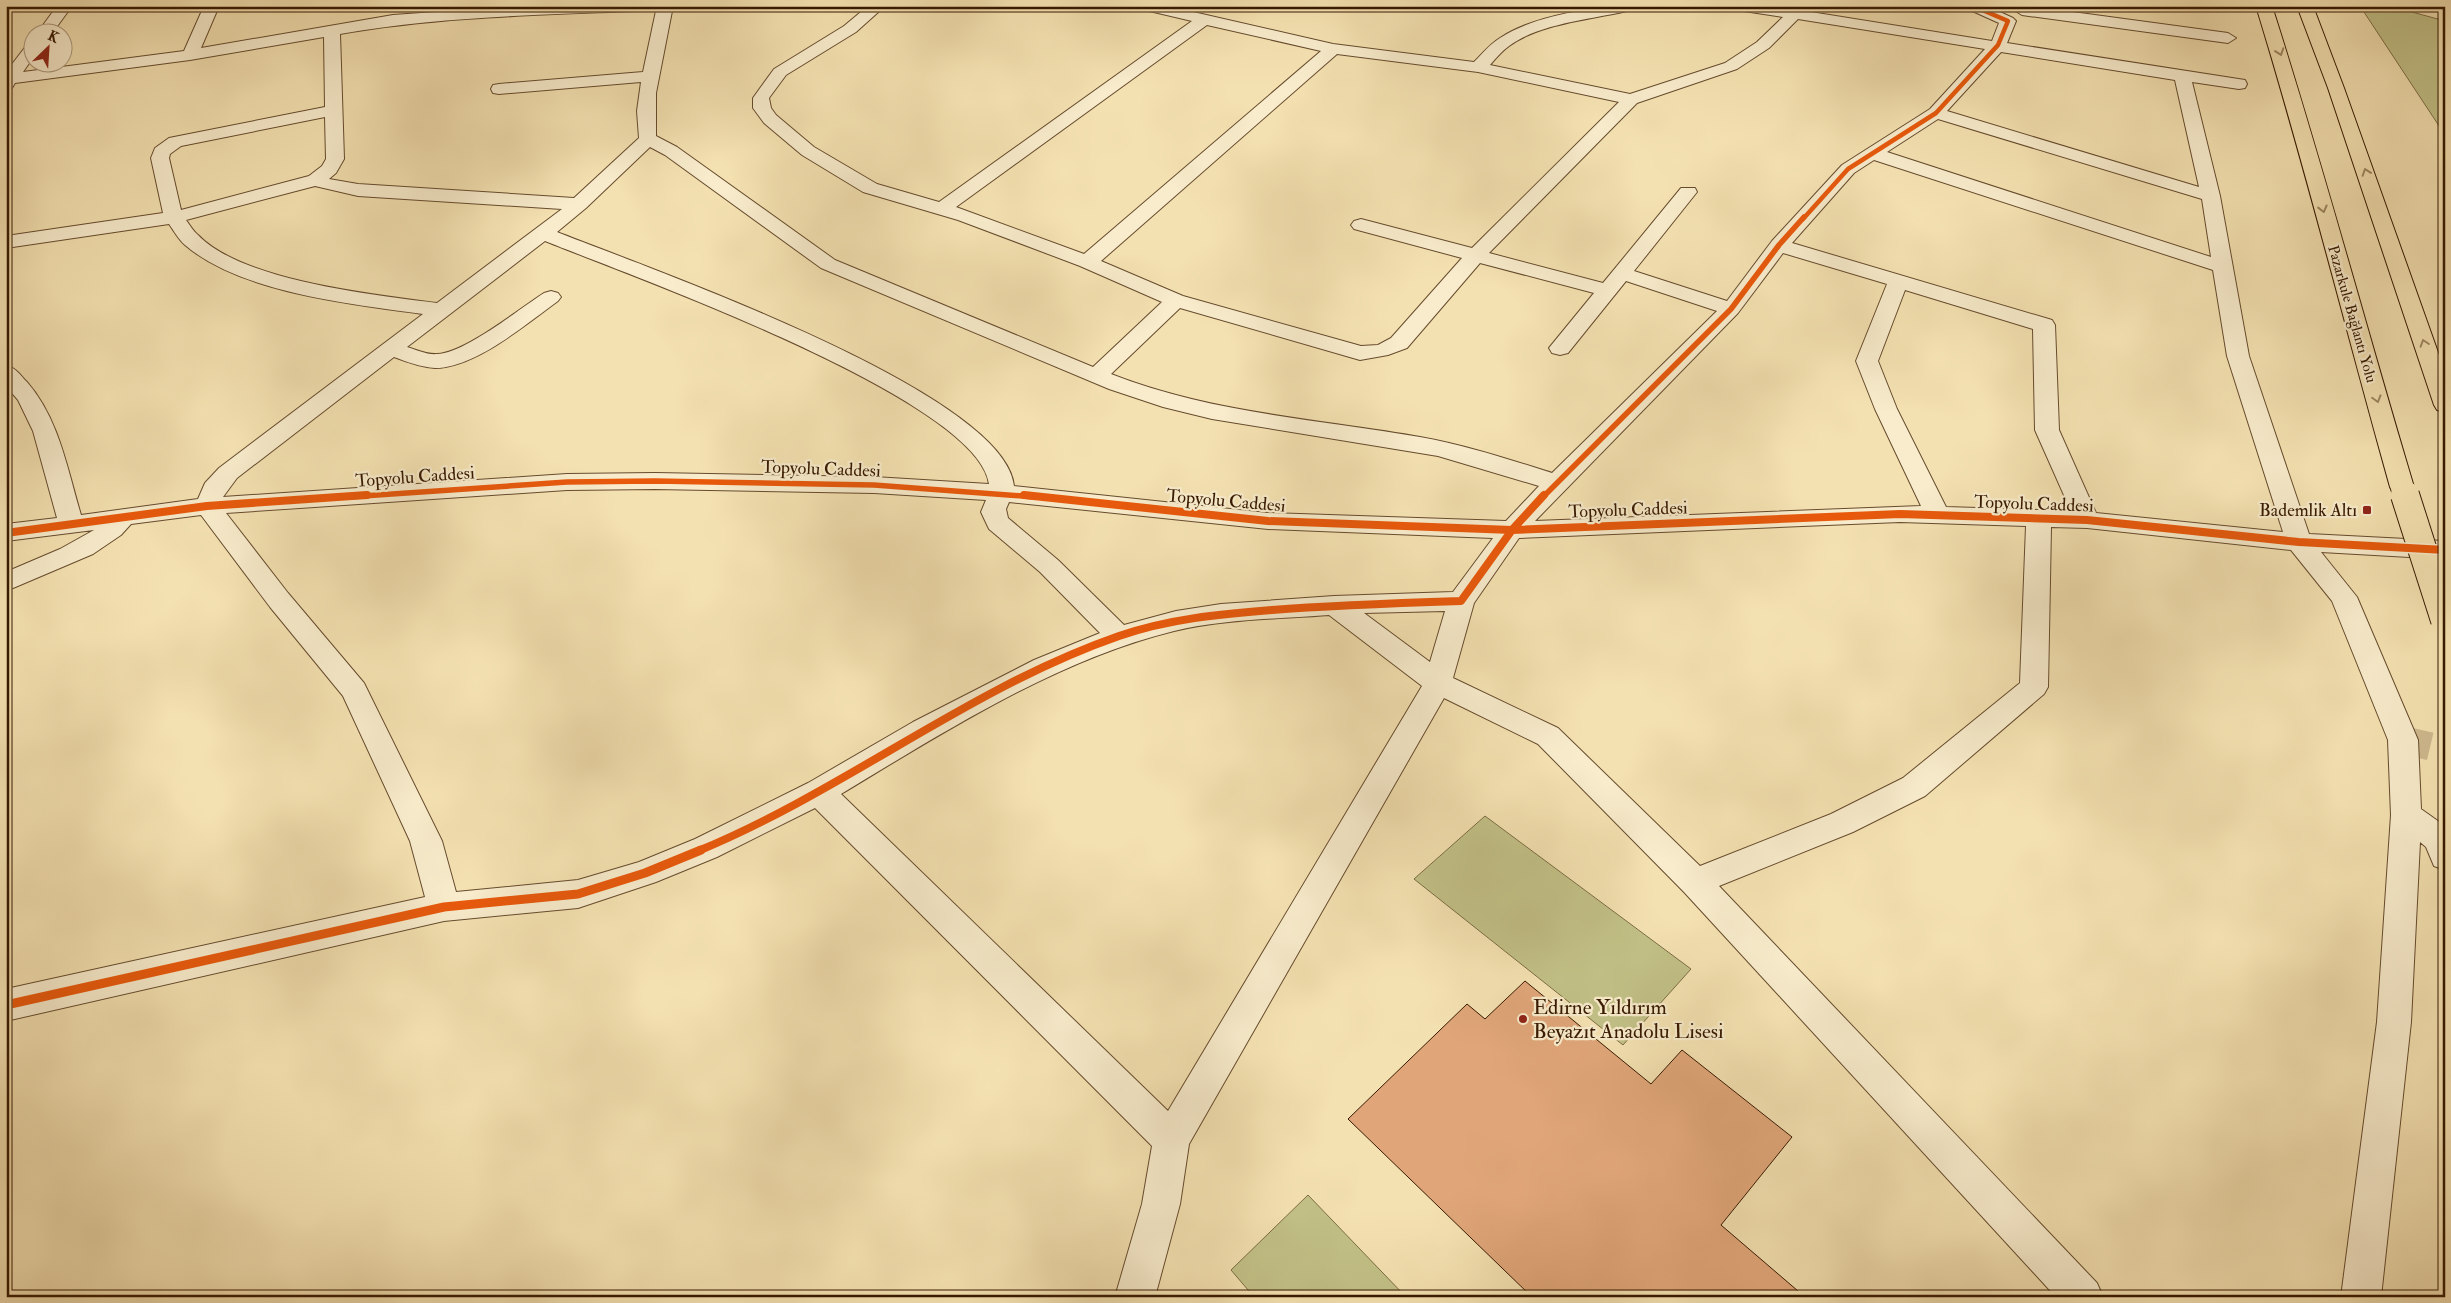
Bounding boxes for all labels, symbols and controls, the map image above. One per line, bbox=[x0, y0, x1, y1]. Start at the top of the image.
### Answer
north arrow bbox=[22, 22, 72, 72]
text: K bbox=[45, 27, 62, 47]
one-way arrow bbox=[2274, 48, 2284, 56]
one-way arrow bbox=[2362, 168, 2372, 177]
one-way arrow bbox=[2317, 204, 2328, 213]
street label: Pazarkule Bağlantı Yolu bbox=[2323, 243, 2381, 385]
one-way arrow bbox=[2420, 339, 2430, 347]
one-way arrow bbox=[2371, 394, 2381, 403]
street label: Topyolu Caddesi bbox=[761, 455, 881, 483]
street label: Topyolu Caddesi bbox=[355, 461, 476, 493]
street label: Topyolu Caddesi bbox=[1165, 484, 1287, 518]
street label: Topyolu Caddesi bbox=[1974, 490, 2094, 518]
street label: Topyolu Caddesi bbox=[1568, 496, 1688, 524]
place label: Bademlik Altı bbox=[2259, 499, 2357, 522]
marker: Bademlik Altı bbox=[2361, 504, 2373, 516]
place label: Edirne Yıldırım Beyazıt Anadolu Lisesi bbox=[1533, 994, 1724, 1045]
marker: Edirne Yıldırım Beyazıt Anadolu Lisesi bbox=[1517, 1013, 1529, 1025]

